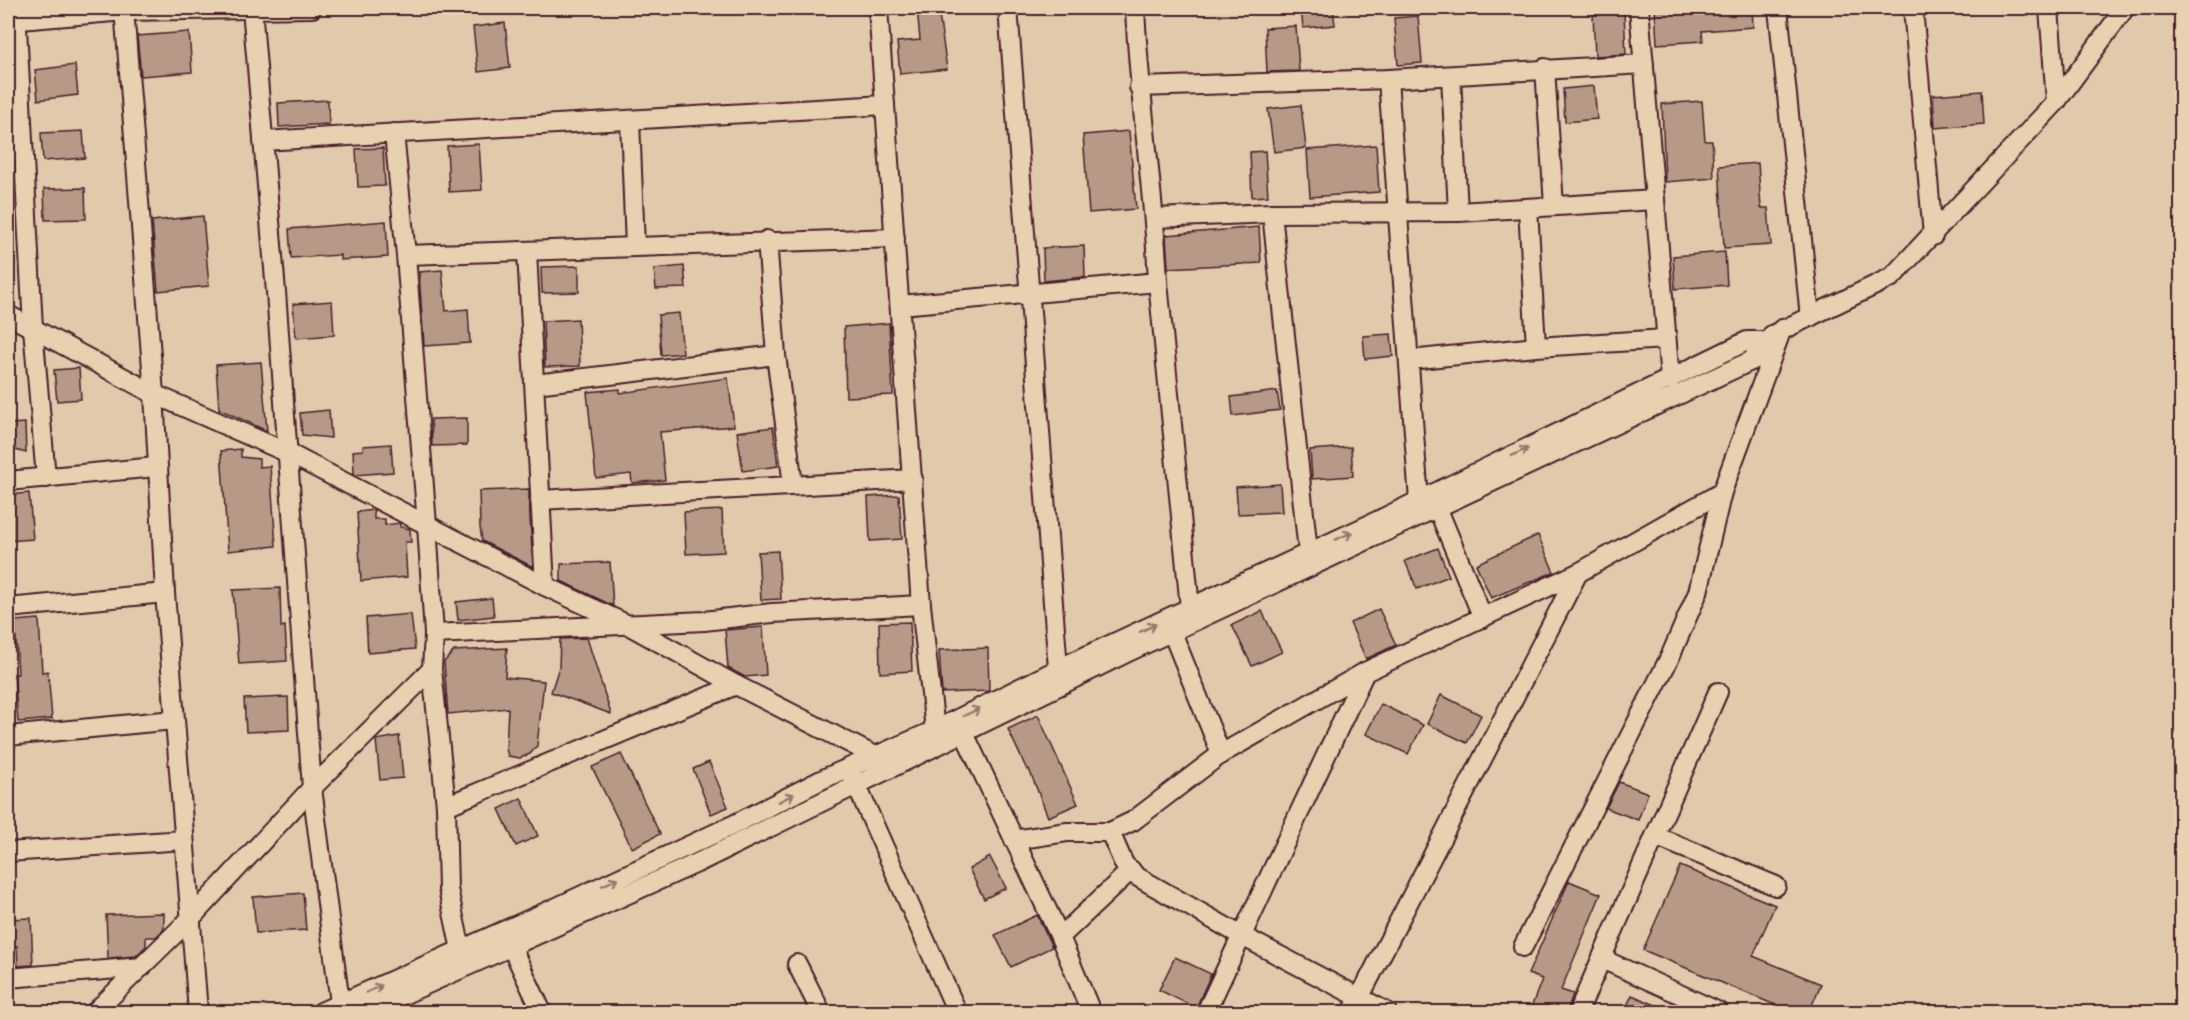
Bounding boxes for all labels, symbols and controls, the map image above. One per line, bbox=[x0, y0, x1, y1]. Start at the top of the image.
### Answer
one-way arrow bbox=[1510, 446, 1528, 458]
one-way arrow bbox=[1334, 530, 1352, 542]
one-way arrow bbox=[1139, 621, 1157, 633]
one-way arrow bbox=[963, 706, 981, 717]
one-way arrow bbox=[777, 792, 794, 804]
one-way arrow bbox=[601, 876, 619, 888]
one-way arrow bbox=[365, 982, 383, 994]

